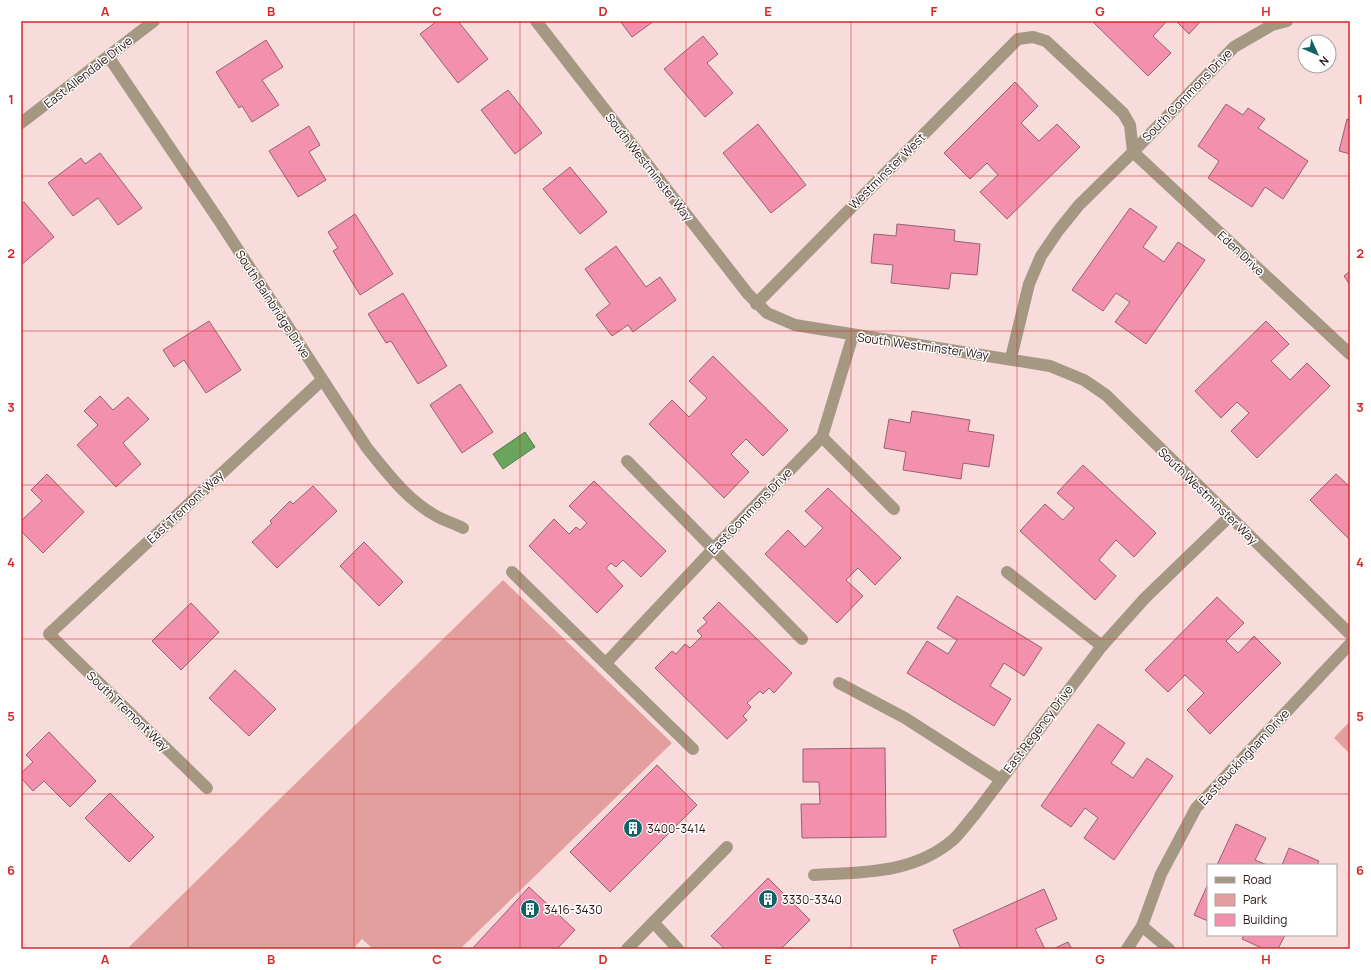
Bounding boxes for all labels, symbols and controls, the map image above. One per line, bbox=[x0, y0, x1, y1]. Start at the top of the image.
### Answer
text: A bbox=[101, 2, 110, 20]
text: B bbox=[267, 2, 275, 20]
text: C bbox=[432, 2, 442, 20]
text: D bbox=[598, 2, 608, 20]
text: E bbox=[764, 2, 772, 20]
text: F bbox=[931, 2, 938, 20]
text: G bbox=[1095, 2, 1105, 20]
text: H bbox=[1261, 2, 1271, 20]
street label: East Allendale Drive bbox=[40, 32, 136, 112]
north arrow bbox=[1297, 34, 1337, 74]
street label: South Commons Drive bbox=[1138, 45, 1236, 145]
text: N bbox=[1316, 53, 1333, 70]
text: 1 bbox=[8, 90, 14, 108]
text: 1 bbox=[1357, 90, 1363, 108]
street label: South Westminster Way bbox=[601, 110, 697, 225]
street label: Westminster West bbox=[845, 129, 929, 213]
street label: Eden Drive bbox=[1214, 227, 1268, 279]
text: 2 bbox=[7, 244, 15, 262]
text: 2 bbox=[1356, 244, 1364, 262]
street label: South Bainbridge Drive bbox=[232, 247, 314, 361]
street label: South Westminster Way bbox=[856, 328, 991, 364]
text: 3 bbox=[7, 398, 15, 416]
text: 3 bbox=[1356, 398, 1364, 416]
street label: South Westminster Way bbox=[1154, 444, 1262, 549]
street label: East Commons Drive bbox=[704, 464, 796, 558]
street label: East Tremont Way bbox=[143, 466, 228, 547]
text: 4 bbox=[7, 553, 15, 571]
text: 4 bbox=[1356, 553, 1364, 571]
street label: South Tremont Way bbox=[83, 667, 173, 755]
street label: East Regency Drive bbox=[999, 682, 1077, 776]
street label: East Buckingham Drive bbox=[1195, 705, 1293, 809]
text: 5 bbox=[7, 707, 15, 725]
text: 5 bbox=[1356, 707, 1364, 725]
building icon: 3400-3414 bbox=[622, 817, 644, 839]
place label: 3400-3414 bbox=[647, 820, 706, 837]
text: 6 bbox=[7, 861, 15, 879]
text: 6 bbox=[1356, 861, 1364, 879]
legend bbox=[1207, 864, 1337, 936]
text: Road bbox=[1243, 871, 1271, 888]
building icon: 3330-3340 bbox=[757, 888, 779, 910]
place label: 3330-3340 bbox=[782, 891, 842, 908]
text: Park bbox=[1243, 891, 1268, 908]
building icon: 3416-3430 bbox=[519, 898, 541, 920]
place label: 3416-3430 bbox=[544, 901, 603, 918]
text: Building bbox=[1243, 911, 1287, 928]
text: A bbox=[101, 950, 110, 968]
text: B bbox=[267, 950, 275, 968]
text: C bbox=[432, 950, 442, 968]
text: D bbox=[598, 950, 608, 968]
text: E bbox=[764, 950, 772, 968]
text: F bbox=[931, 950, 938, 968]
text: G bbox=[1095, 950, 1105, 968]
text: H bbox=[1261, 950, 1271, 968]

